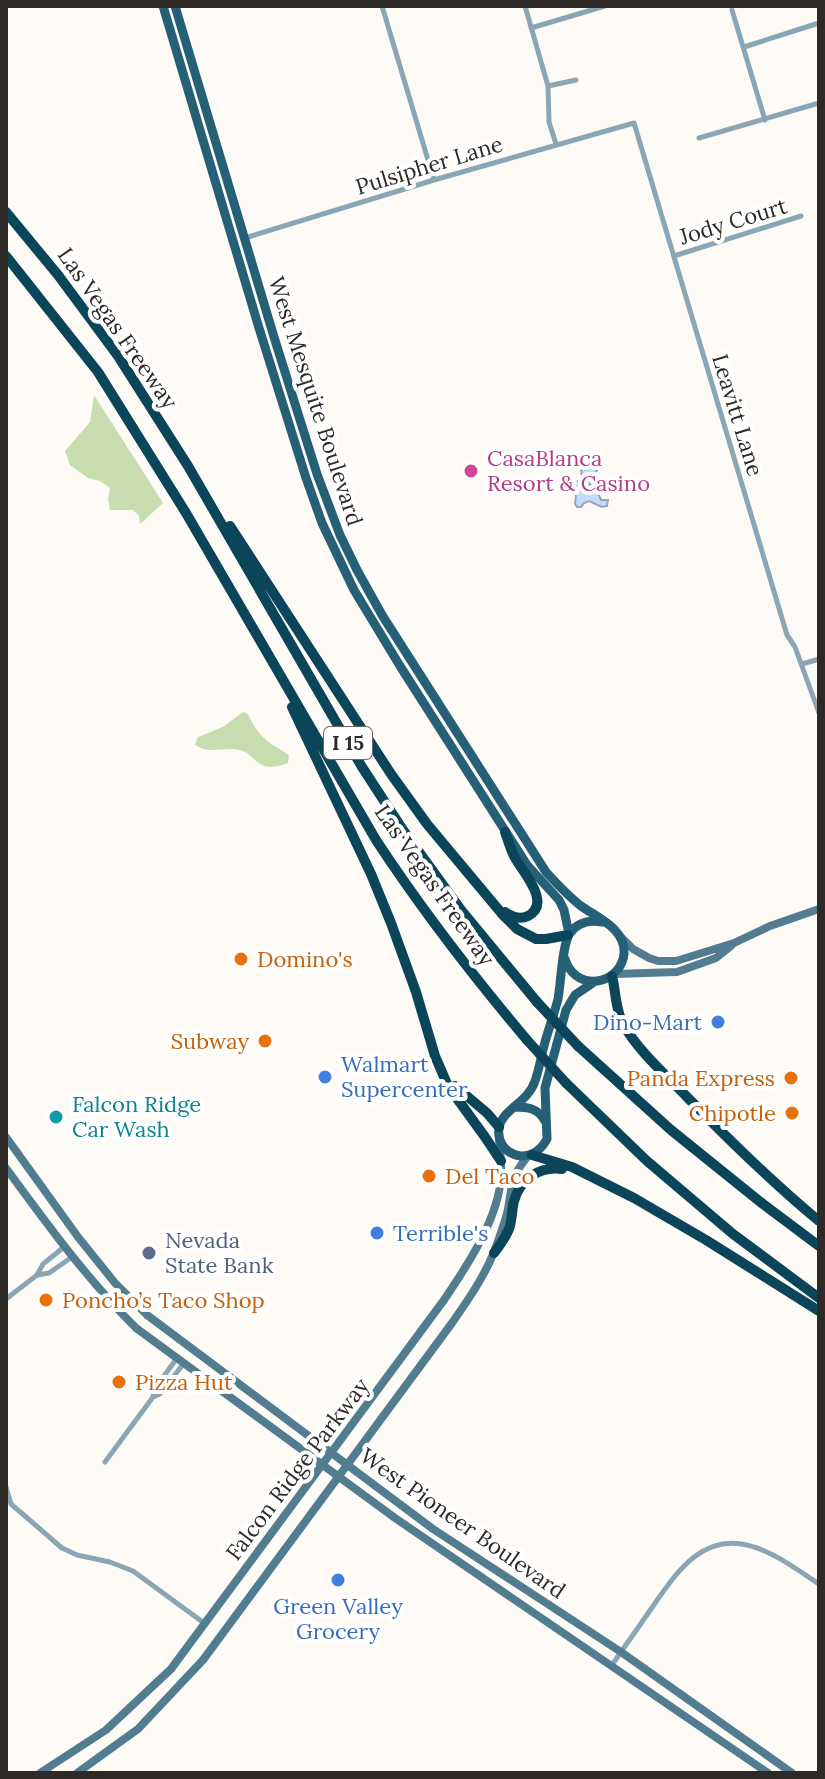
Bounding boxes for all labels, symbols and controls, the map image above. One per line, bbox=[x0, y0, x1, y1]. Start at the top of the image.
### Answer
street label: Pulsipher Lane bbox=[352, 129, 506, 201]
street label: Jody Court bbox=[675, 191, 791, 251]
street label: Las Vegas Freeway bbox=[52, 242, 184, 414]
street label: West Mesquite Boulevard bbox=[262, 273, 370, 529]
street label: Leavitt Lane bbox=[706, 351, 770, 479]
place label: CasaBlanca Resort & Casino bbox=[487, 444, 650, 497]
marker: CasaBlanca Resort & Casino bbox=[462, 462, 480, 480]
road number: I 15 bbox=[324, 727, 372, 759]
street label: Las Vegas Freeway bbox=[369, 799, 501, 971]
place label: Domino's bbox=[257, 945, 353, 973]
marker: Domino's bbox=[232, 950, 250, 968]
place label: Dino-Mart bbox=[593, 1008, 702, 1036]
marker: Dino-Mart bbox=[709, 1013, 727, 1031]
place label: Subway bbox=[171, 1027, 249, 1055]
marker: Subway bbox=[256, 1032, 274, 1050]
place label: Walmart Supercenter bbox=[341, 1050, 468, 1103]
place label: Panda Express bbox=[627, 1064, 775, 1092]
marker: Walmart Supercenter bbox=[316, 1068, 334, 1086]
marker: Panda Express bbox=[782, 1069, 800, 1087]
place label: Falcon Ridge Car Wash bbox=[72, 1090, 201, 1143]
place label: Chipotle bbox=[689, 1099, 776, 1127]
marker: Chipotle bbox=[783, 1104, 801, 1122]
marker: Falcon Ridge Car Wash bbox=[47, 1108, 65, 1126]
place label: Del Taco bbox=[445, 1162, 534, 1190]
marker: Del Taco bbox=[420, 1167, 438, 1185]
place label: Terrible's bbox=[393, 1219, 488, 1247]
marker: Terrible's bbox=[368, 1224, 386, 1242]
place label: Nevada State Bank bbox=[165, 1226, 274, 1279]
marker: Nevada State Bank bbox=[140, 1244, 158, 1262]
place label: Poncho’s Taco Shop bbox=[62, 1286, 265, 1314]
marker: Poncho’s Taco Shop bbox=[37, 1291, 55, 1309]
place label: Pizza Hut bbox=[135, 1368, 233, 1396]
street label: Falcon Ridge Parkway bbox=[219, 1372, 375, 1566]
marker: Pizza Hut bbox=[110, 1373, 128, 1391]
street label: West Pioneer Boulevard bbox=[355, 1441, 571, 1605]
marker: Green Valley Grocery bbox=[329, 1571, 347, 1589]
place label: Green Valley Grocery bbox=[273, 1592, 403, 1645]

